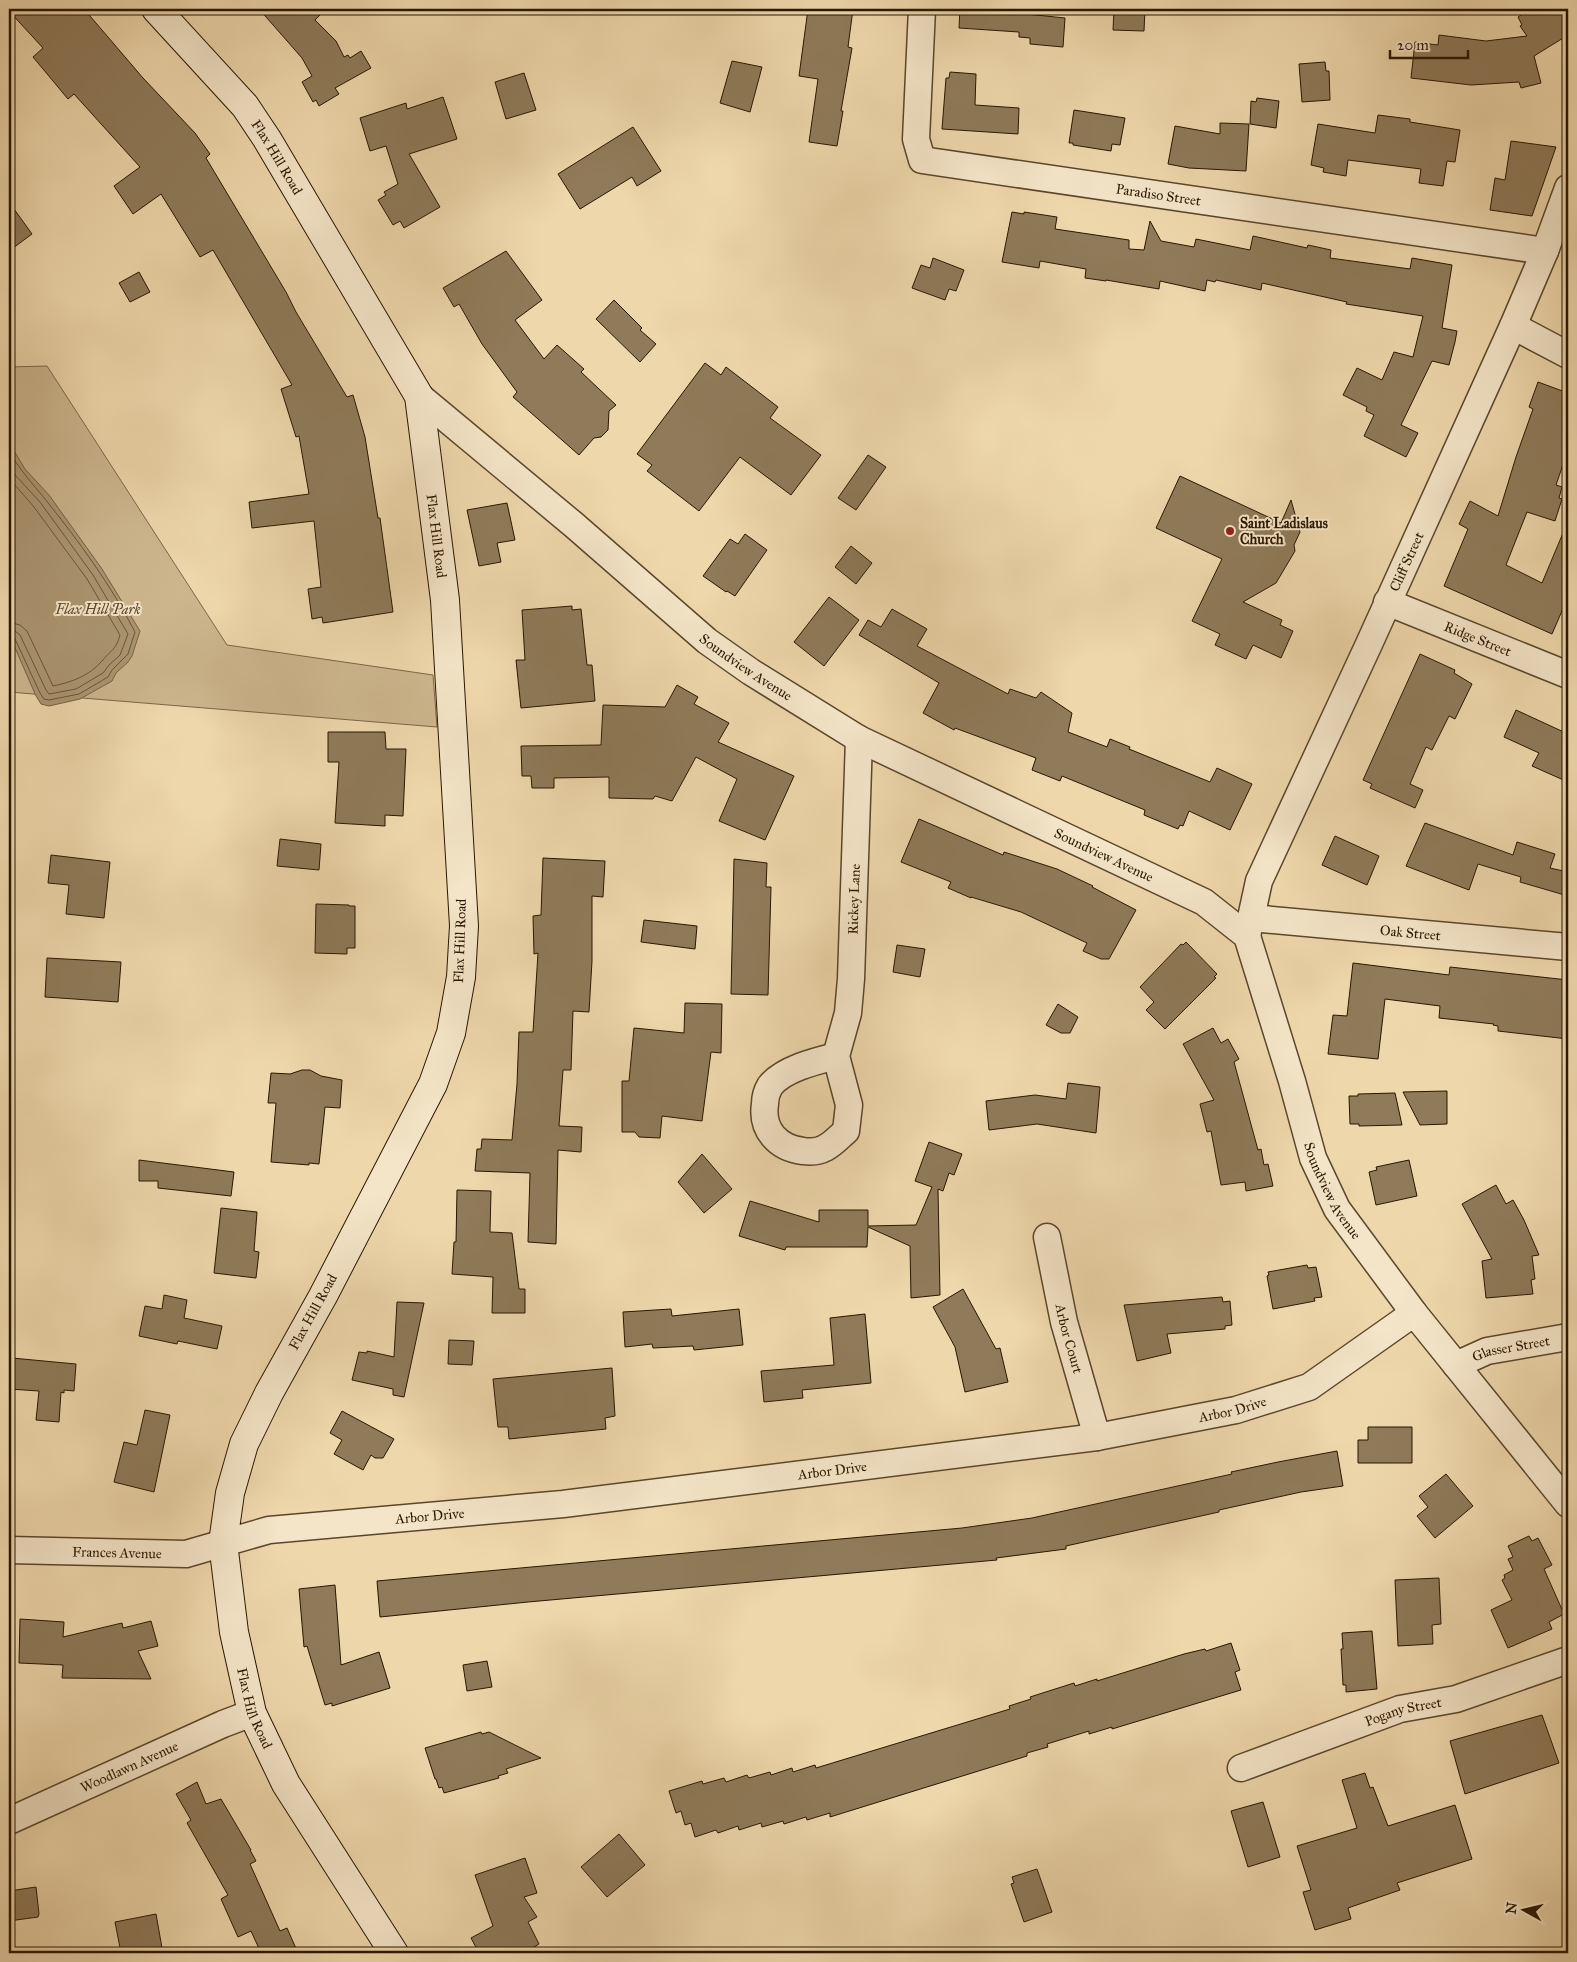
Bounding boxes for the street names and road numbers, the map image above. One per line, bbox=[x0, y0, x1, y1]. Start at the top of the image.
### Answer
street label: Flax Hill Road bbox=[248, 116, 306, 198]
street label: Paradiso Street bbox=[1115, 180, 1202, 209]
street label: Flax Hill Road bbox=[423, 493, 451, 579]
street label: Cliff Street bbox=[1385, 529, 1427, 594]
street label: Ridge Street bbox=[1442, 618, 1514, 660]
street label: Soundview Avenue bbox=[696, 630, 796, 704]
street label: Soundview Avenue bbox=[1052, 824, 1157, 886]
street label: Rickey Lane bbox=[844, 863, 863, 935]
street label: Flax Hill Road bbox=[450, 898, 470, 984]
street label: Oak Street bbox=[1379, 921, 1441, 944]
street label: Soundview Avenue bbox=[1301, 1140, 1365, 1243]
street label: Flax Hill Road bbox=[285, 1271, 341, 1353]
street label: Arbor Court bbox=[1052, 1301, 1087, 1375]
street label: Glasser Street bbox=[1469, 1332, 1551, 1365]
street label: Arbor Drive bbox=[1196, 1392, 1269, 1426]
street label: Arbor Drive bbox=[796, 1457, 868, 1483]
street label: Arbor Drive bbox=[394, 1504, 465, 1527]
street label: Frances Avenue bbox=[72, 1543, 162, 1562]
street label: Flax Hill Road bbox=[234, 1666, 276, 1751]
street label: Pogany Street bbox=[1362, 1693, 1443, 1730]
street label: Woodlawn Avenue bbox=[78, 1737, 181, 1796]

